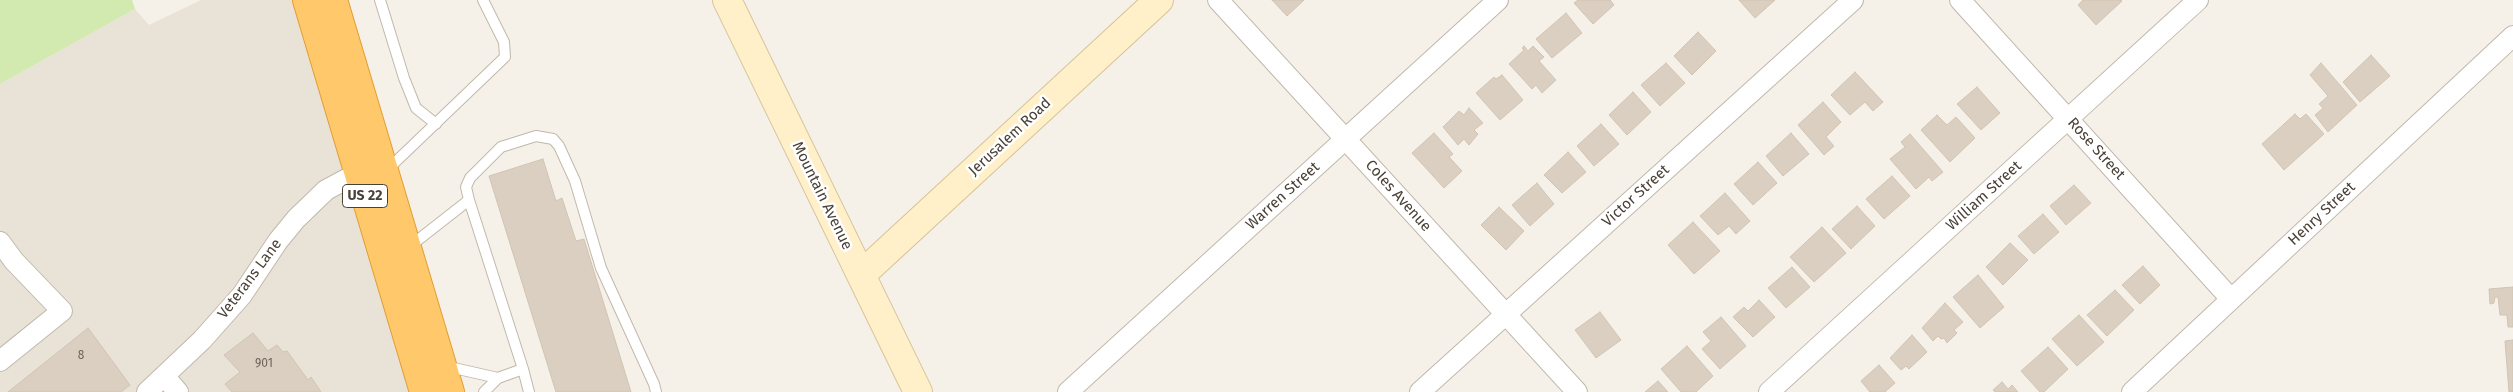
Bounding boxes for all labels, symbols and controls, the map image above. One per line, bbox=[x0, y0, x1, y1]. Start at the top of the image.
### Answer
street label: Jerusalem Road bbox=[965, 94, 1055, 180]
street label: Rose Street bbox=[2063, 114, 2129, 184]
street label: Mountain Avenue bbox=[788, 139, 856, 253]
street label: Coles Avenue bbox=[1361, 156, 1435, 236]
street label: William Street bbox=[1943, 157, 2025, 235]
street label: Warren Street bbox=[1242, 158, 1324, 234]
street label: Victor Street bbox=[1599, 161, 1673, 231]
street label: Henry Street bbox=[2285, 178, 2359, 250]
road number: US 22 bbox=[342, 185, 388, 208]
street label: Veterans Lane bbox=[214, 236, 286, 322]
house number: 8 bbox=[78, 349, 84, 363]
house number: 901 bbox=[255, 357, 273, 371]

